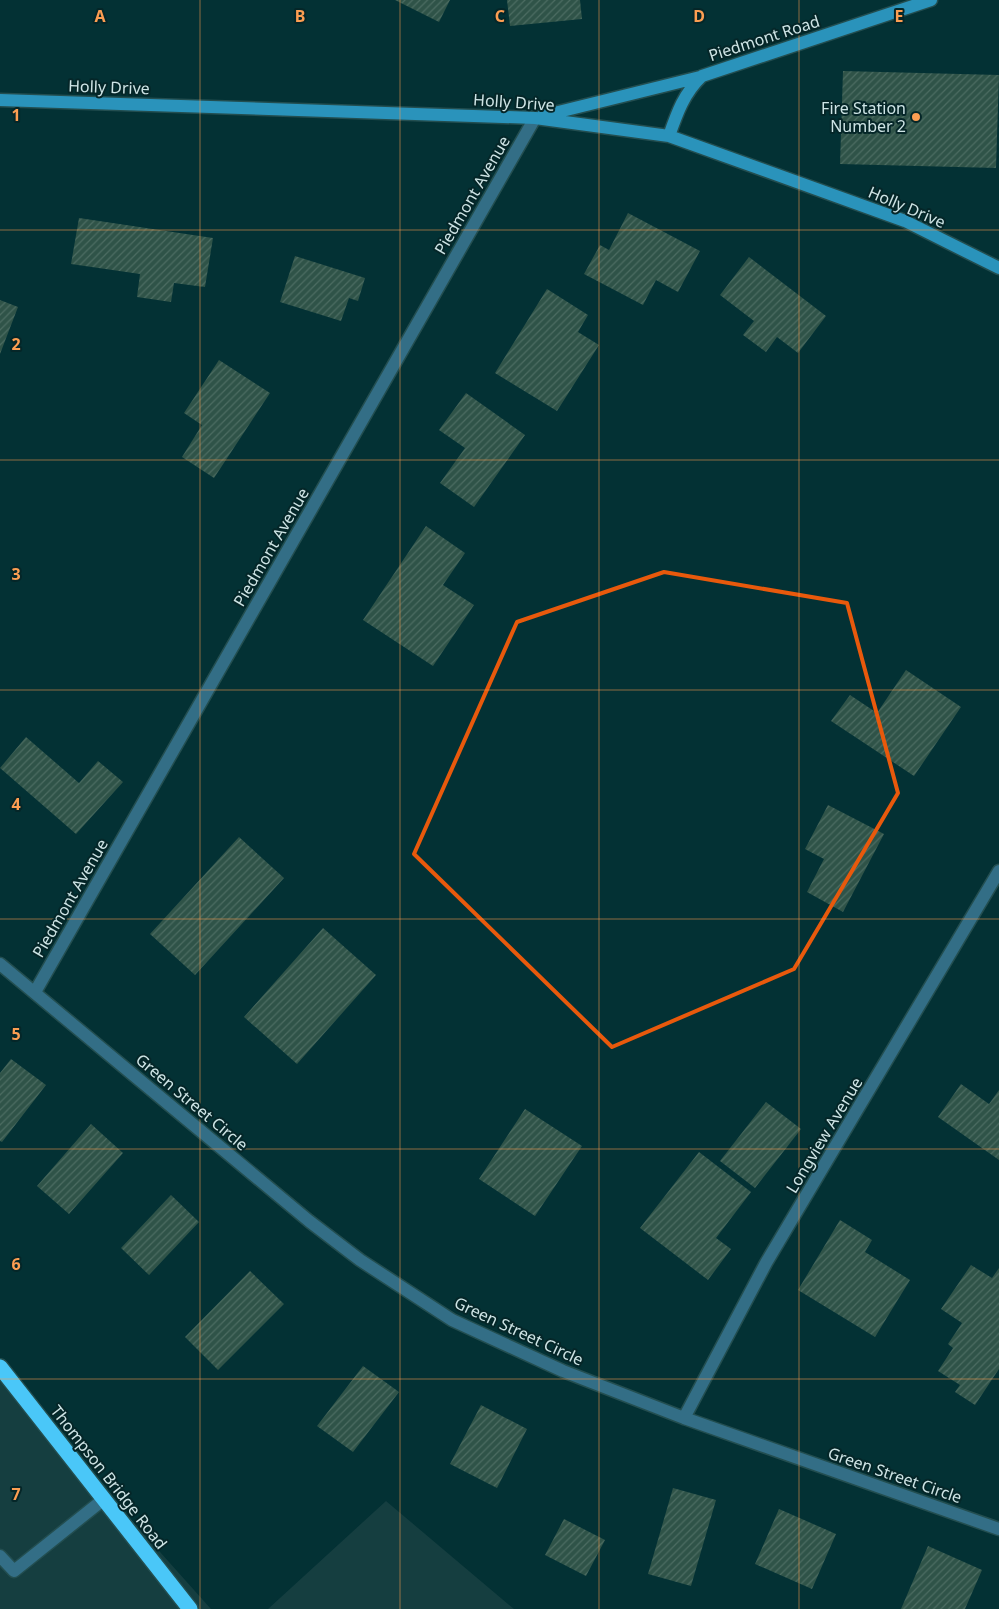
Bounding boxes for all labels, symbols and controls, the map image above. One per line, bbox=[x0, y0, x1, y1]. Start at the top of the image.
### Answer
text: A bbox=[94, 5, 106, 27]
text: B bbox=[295, 5, 305, 27]
text: C bbox=[495, 5, 505, 27]
text: D bbox=[693, 5, 705, 27]
text: E bbox=[895, 5, 904, 27]
street label: Piedmont Road bbox=[706, 10, 822, 66]
street label: Holly Drive bbox=[68, 75, 150, 99]
street label: Holly Drive bbox=[472, 88, 556, 116]
place label: Fire Station Number 2 bbox=[821, 97, 906, 137]
text: 1 bbox=[11, 104, 21, 126]
marker: Fire Station Number 2 bbox=[910, 111, 922, 123]
street label: Piedmont Avenue bbox=[429, 132, 515, 258]
street label: Holly Drive bbox=[865, 181, 949, 233]
text: 2 bbox=[11, 333, 21, 355]
street label: Piedmont Avenue bbox=[228, 484, 314, 610]
text: 3 bbox=[11, 563, 21, 585]
text: 4 bbox=[11, 793, 21, 815]
street label: Piedmont Avenue bbox=[27, 835, 113, 961]
text: 5 bbox=[11, 1023, 21, 1045]
street label: Green Street Circle bbox=[131, 1049, 253, 1155]
street label: Longview Avenue bbox=[781, 1073, 867, 1197]
text: 6 bbox=[11, 1253, 21, 1275]
street label: Green Street Circle bbox=[451, 1291, 587, 1371]
street label: Thompson Bridge Road bbox=[46, 1400, 172, 1554]
street label: Green Street Circle bbox=[825, 1442, 965, 1508]
text: 7 bbox=[11, 1483, 21, 1505]

